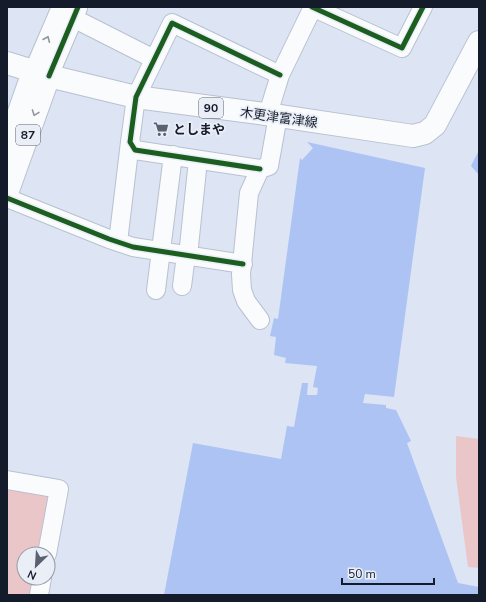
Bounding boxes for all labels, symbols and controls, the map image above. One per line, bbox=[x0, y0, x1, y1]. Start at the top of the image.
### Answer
one-way arrow bbox=[42, 36, 50, 44]
road number: 90 bbox=[199, 98, 223, 118]
street label: 木更津富津線 bbox=[239, 104, 319, 132]
one-way arrow bbox=[32, 109, 40, 116]
supermarket icon: としまや bbox=[152, 120, 170, 138]
place label: としまや bbox=[173, 121, 225, 139]
road number: 87 bbox=[16, 125, 40, 145]
north arrow bbox=[16, 546, 56, 586]
scale bar bbox=[342, 560, 434, 586]
text: N bbox=[25, 566, 39, 583]
text: 50 m bbox=[348, 566, 376, 582]

